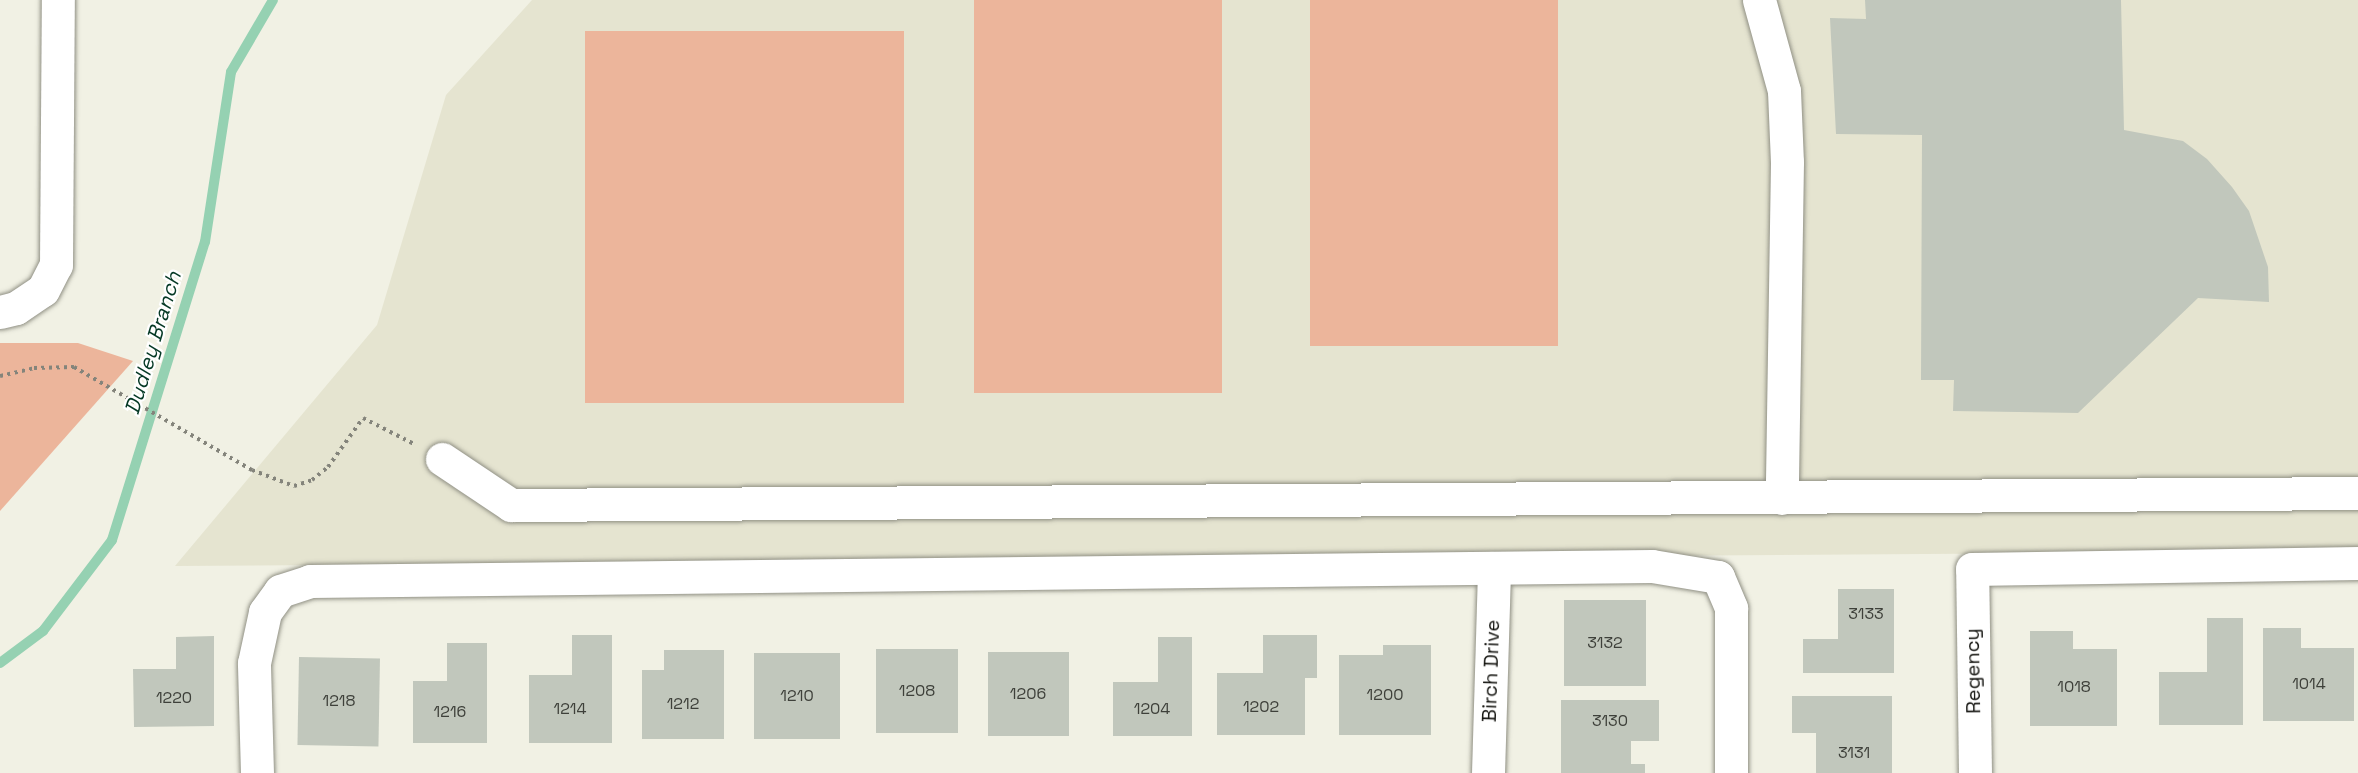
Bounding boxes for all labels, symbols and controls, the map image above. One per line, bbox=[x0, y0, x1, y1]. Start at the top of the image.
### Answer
water label: Dudley Branch bbox=[119, 269, 187, 417]
house number: 3133 bbox=[1848, 604, 1884, 624]
street label: Birch Drive bbox=[1477, 619, 1505, 723]
street label: Regency bbox=[1960, 628, 1986, 714]
house number: 3132 bbox=[1587, 633, 1623, 653]
house number: 1014 bbox=[2292, 674, 2326, 694]
house number: 1018 bbox=[2057, 677, 2091, 697]
house number: 1208 bbox=[899, 681, 935, 701]
house number: 1206 bbox=[1010, 684, 1046, 704]
house number: 1200 bbox=[1367, 685, 1403, 705]
house number: 1210 bbox=[780, 686, 814, 706]
house number: 1220 bbox=[156, 688, 192, 708]
house number: 1218 bbox=[323, 691, 355, 711]
house number: 1212 bbox=[667, 694, 699, 714]
house number: 1202 bbox=[1243, 697, 1279, 717]
house number: 1214 bbox=[553, 699, 587, 719]
house number: 1204 bbox=[1134, 699, 1170, 719]
house number: 1216 bbox=[434, 702, 466, 722]
house number: 3130 bbox=[1592, 711, 1628, 731]
house number: 3131 bbox=[1838, 743, 1870, 763]

